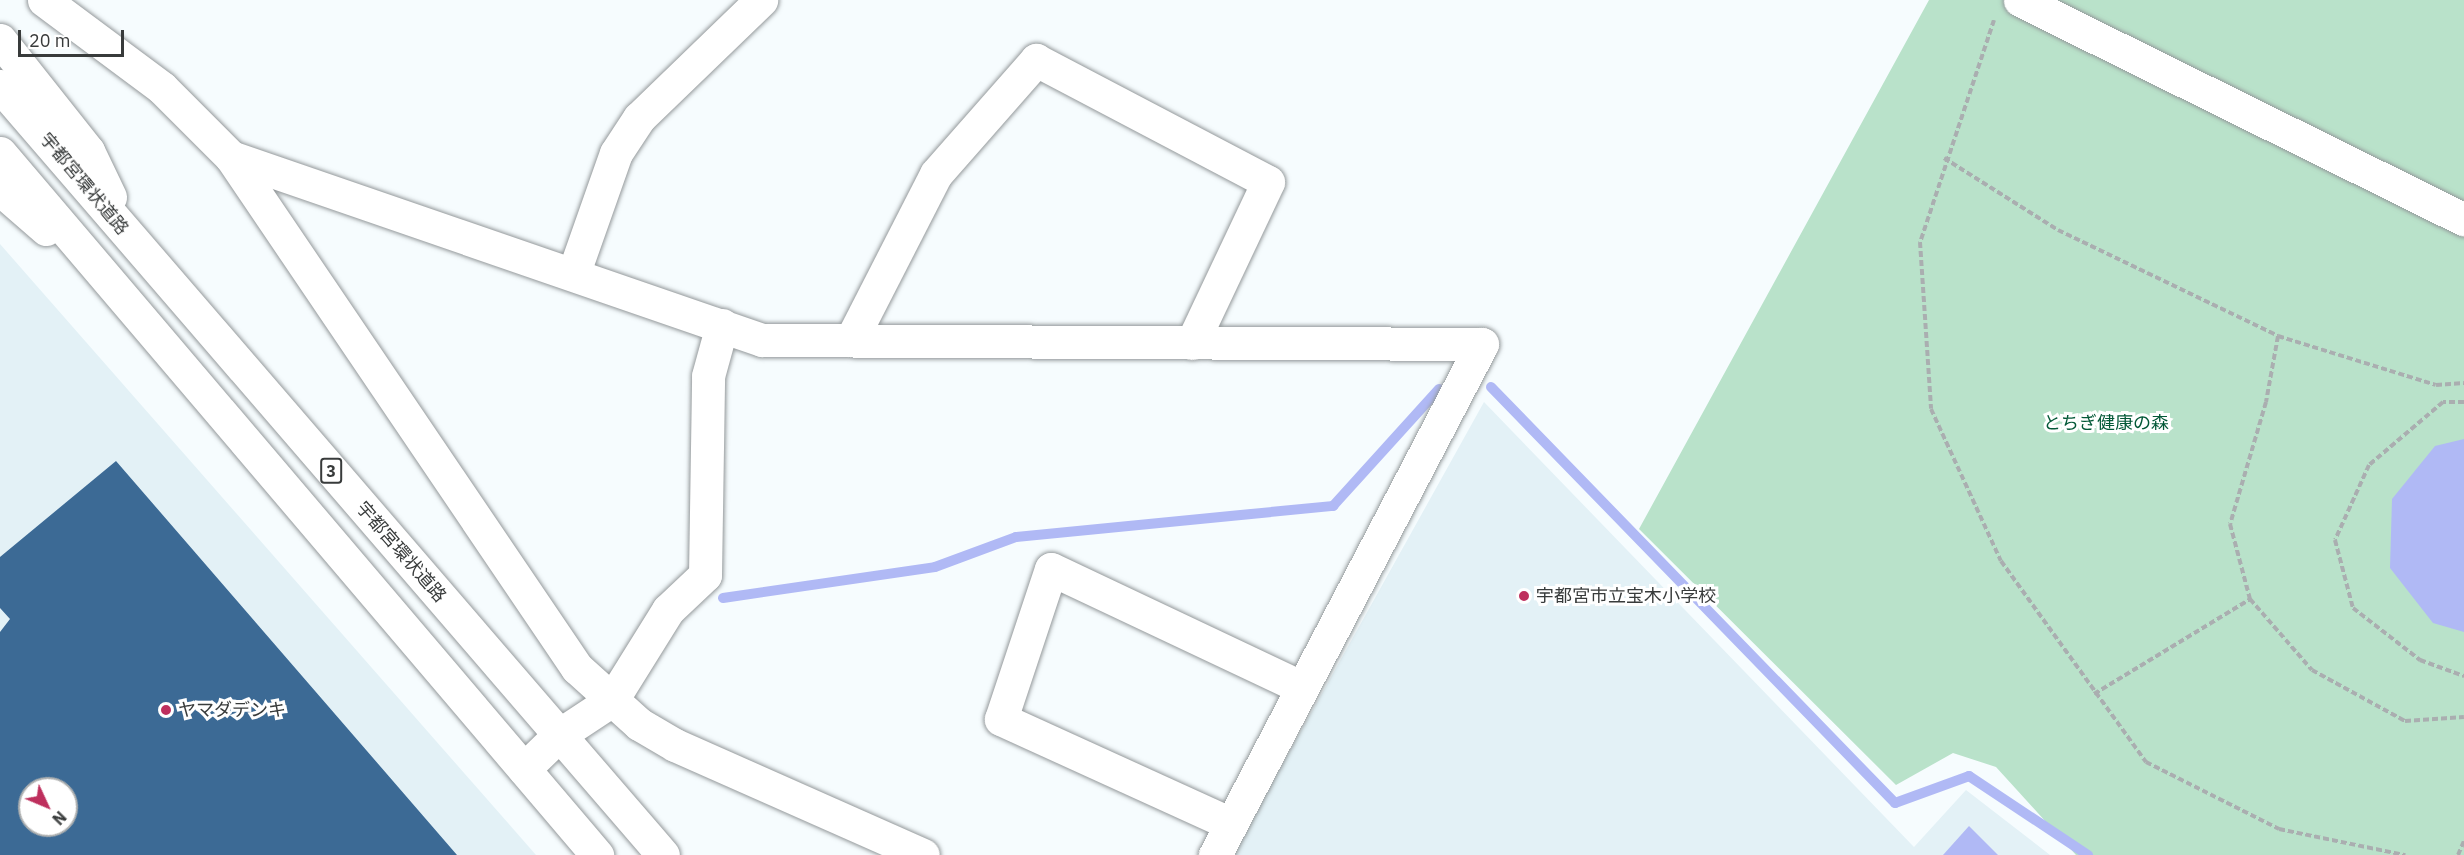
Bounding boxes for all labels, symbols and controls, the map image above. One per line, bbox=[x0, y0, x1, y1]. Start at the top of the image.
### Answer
scale bar bbox=[21, 18, 128, 56]
text: 20 m bbox=[29, 29, 71, 52]
street label: 宇都宮環状道路 bbox=[35, 129, 133, 239]
park label: とちぎ健康の森 bbox=[2043, 412, 2169, 434]
road number: 3 bbox=[319, 458, 343, 484]
street label: 宇都宮環状道路 bbox=[352, 497, 450, 607]
place label: 宇都宮市立宝木小学校 bbox=[1536, 585, 1716, 607]
marker: 宇都宮市立宝木小学校 bbox=[1517, 589, 1531, 603]
place label: ヤマダデンキ bbox=[178, 699, 286, 721]
marker: ヤマダデンキ bbox=[159, 703, 173, 717]
north arrow bbox=[18, 777, 78, 837]
text: N bbox=[48, 807, 71, 829]

